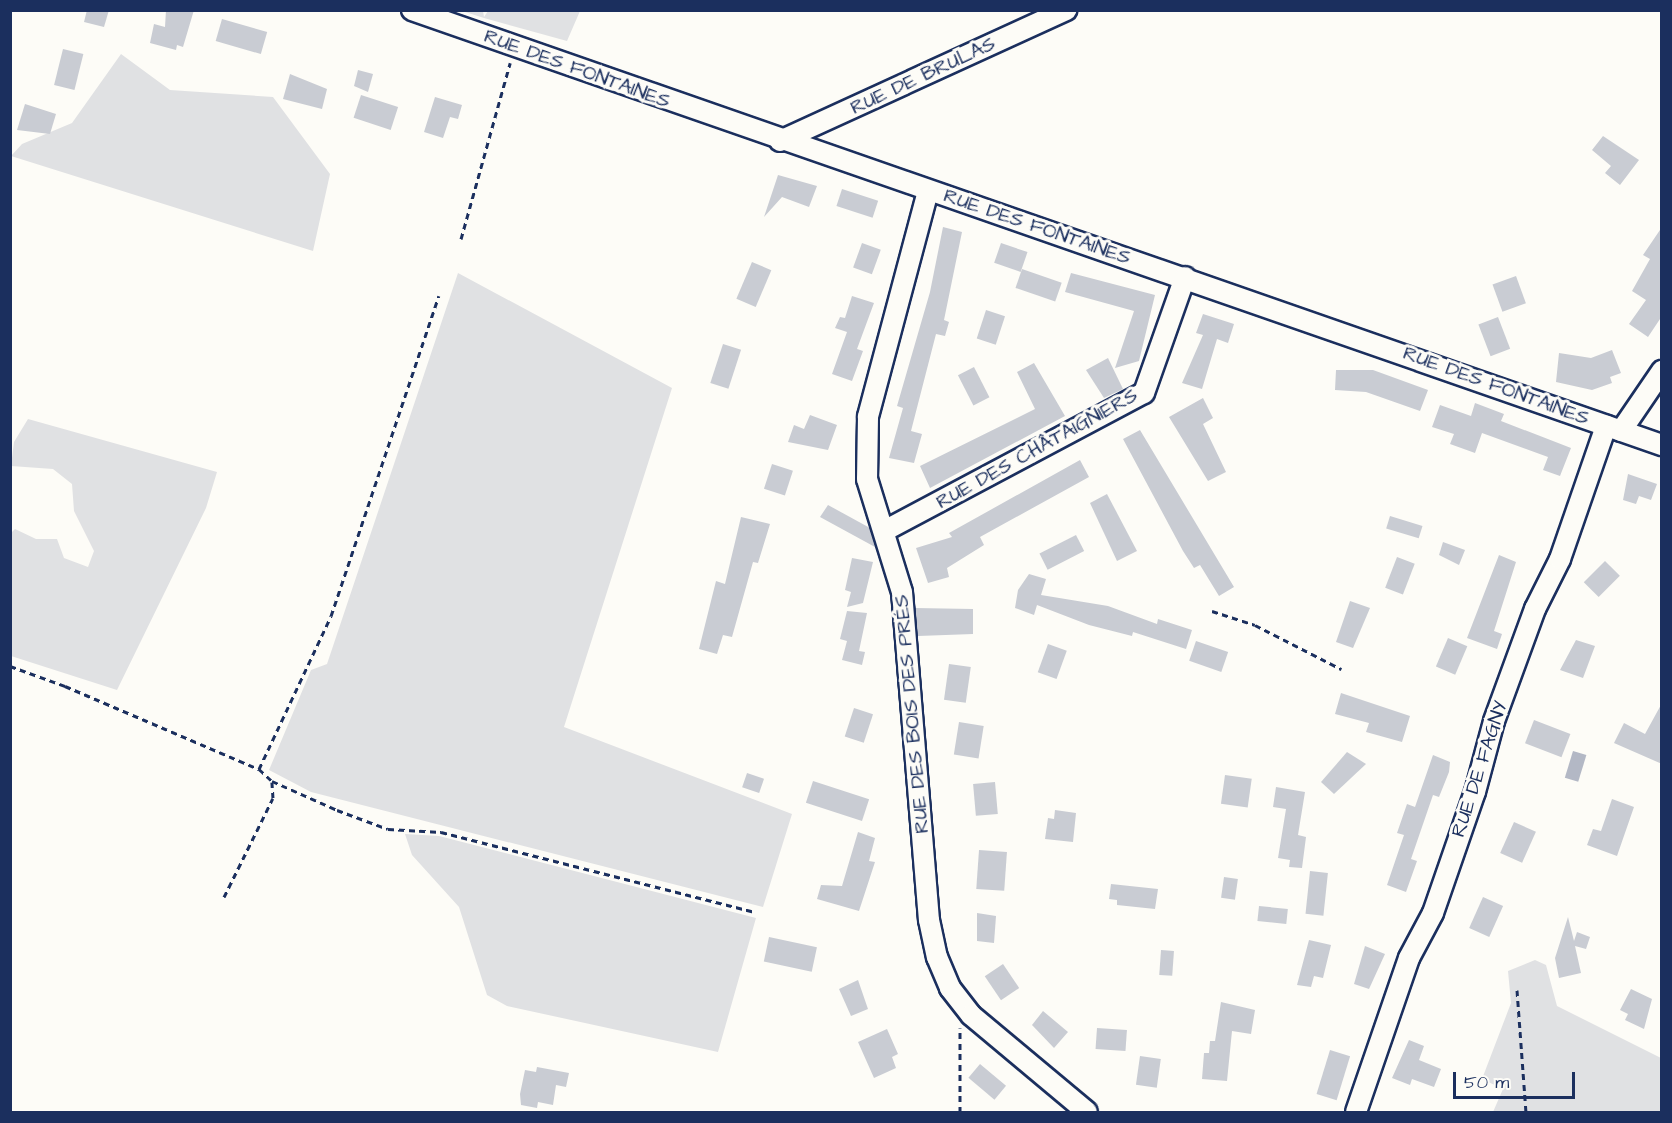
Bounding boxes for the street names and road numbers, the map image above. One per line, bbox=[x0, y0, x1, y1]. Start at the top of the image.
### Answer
street label: RUE DES FONTAINES bbox=[481, 24, 673, 114]
street label: RUE DE BRULAS bbox=[847, 32, 999, 120]
street label: RUE DES FONTAINES bbox=[940, 184, 1134, 270]
street label: RUE DES FONTAINES bbox=[1400, 341, 1592, 431]
street label: RUE DES CHÂTAIGNIERS bbox=[932, 384, 1142, 514]
street label: RUE DES BOIS DES PRÉS bbox=[890, 593, 934, 835]
street label: RUE DE FAGNY bbox=[1447, 698, 1513, 840]

